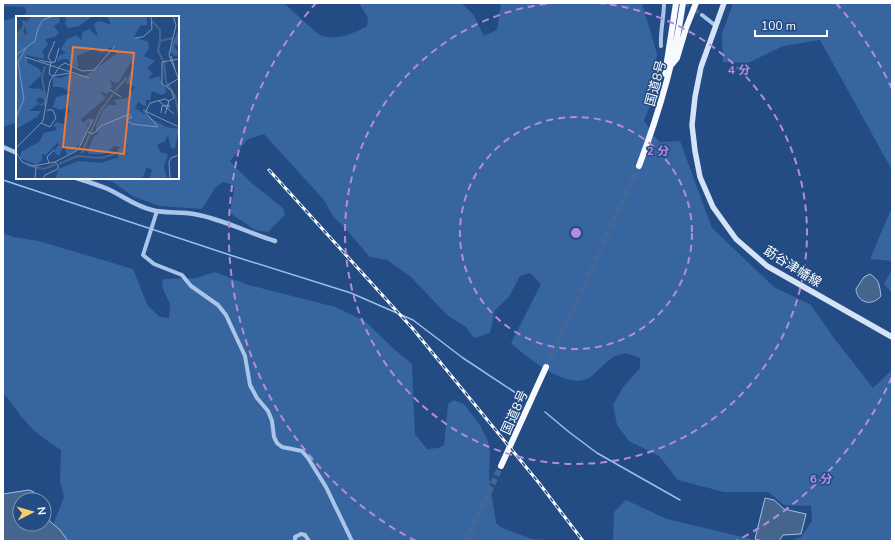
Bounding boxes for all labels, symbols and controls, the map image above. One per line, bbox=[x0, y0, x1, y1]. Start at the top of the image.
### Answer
scale bar bbox=[755, 12, 827, 38]
inset map bbox=[16, 16, 179, 179]
text: 100 m bbox=[761, 18, 796, 34]
street label: 国道8号 bbox=[641, 58, 671, 108]
text: 4 分 bbox=[728, 62, 750, 78]
text: 2 分 bbox=[647, 143, 669, 159]
centre of rings bbox=[569, 226, 583, 240]
street label: 莇谷津幡線 bbox=[760, 242, 825, 292]
street label: 国道8号 bbox=[497, 387, 533, 437]
text: 6 分 bbox=[810, 471, 832, 487]
north arrow bbox=[12, 492, 52, 532]
text: N bbox=[34, 506, 49, 516]

